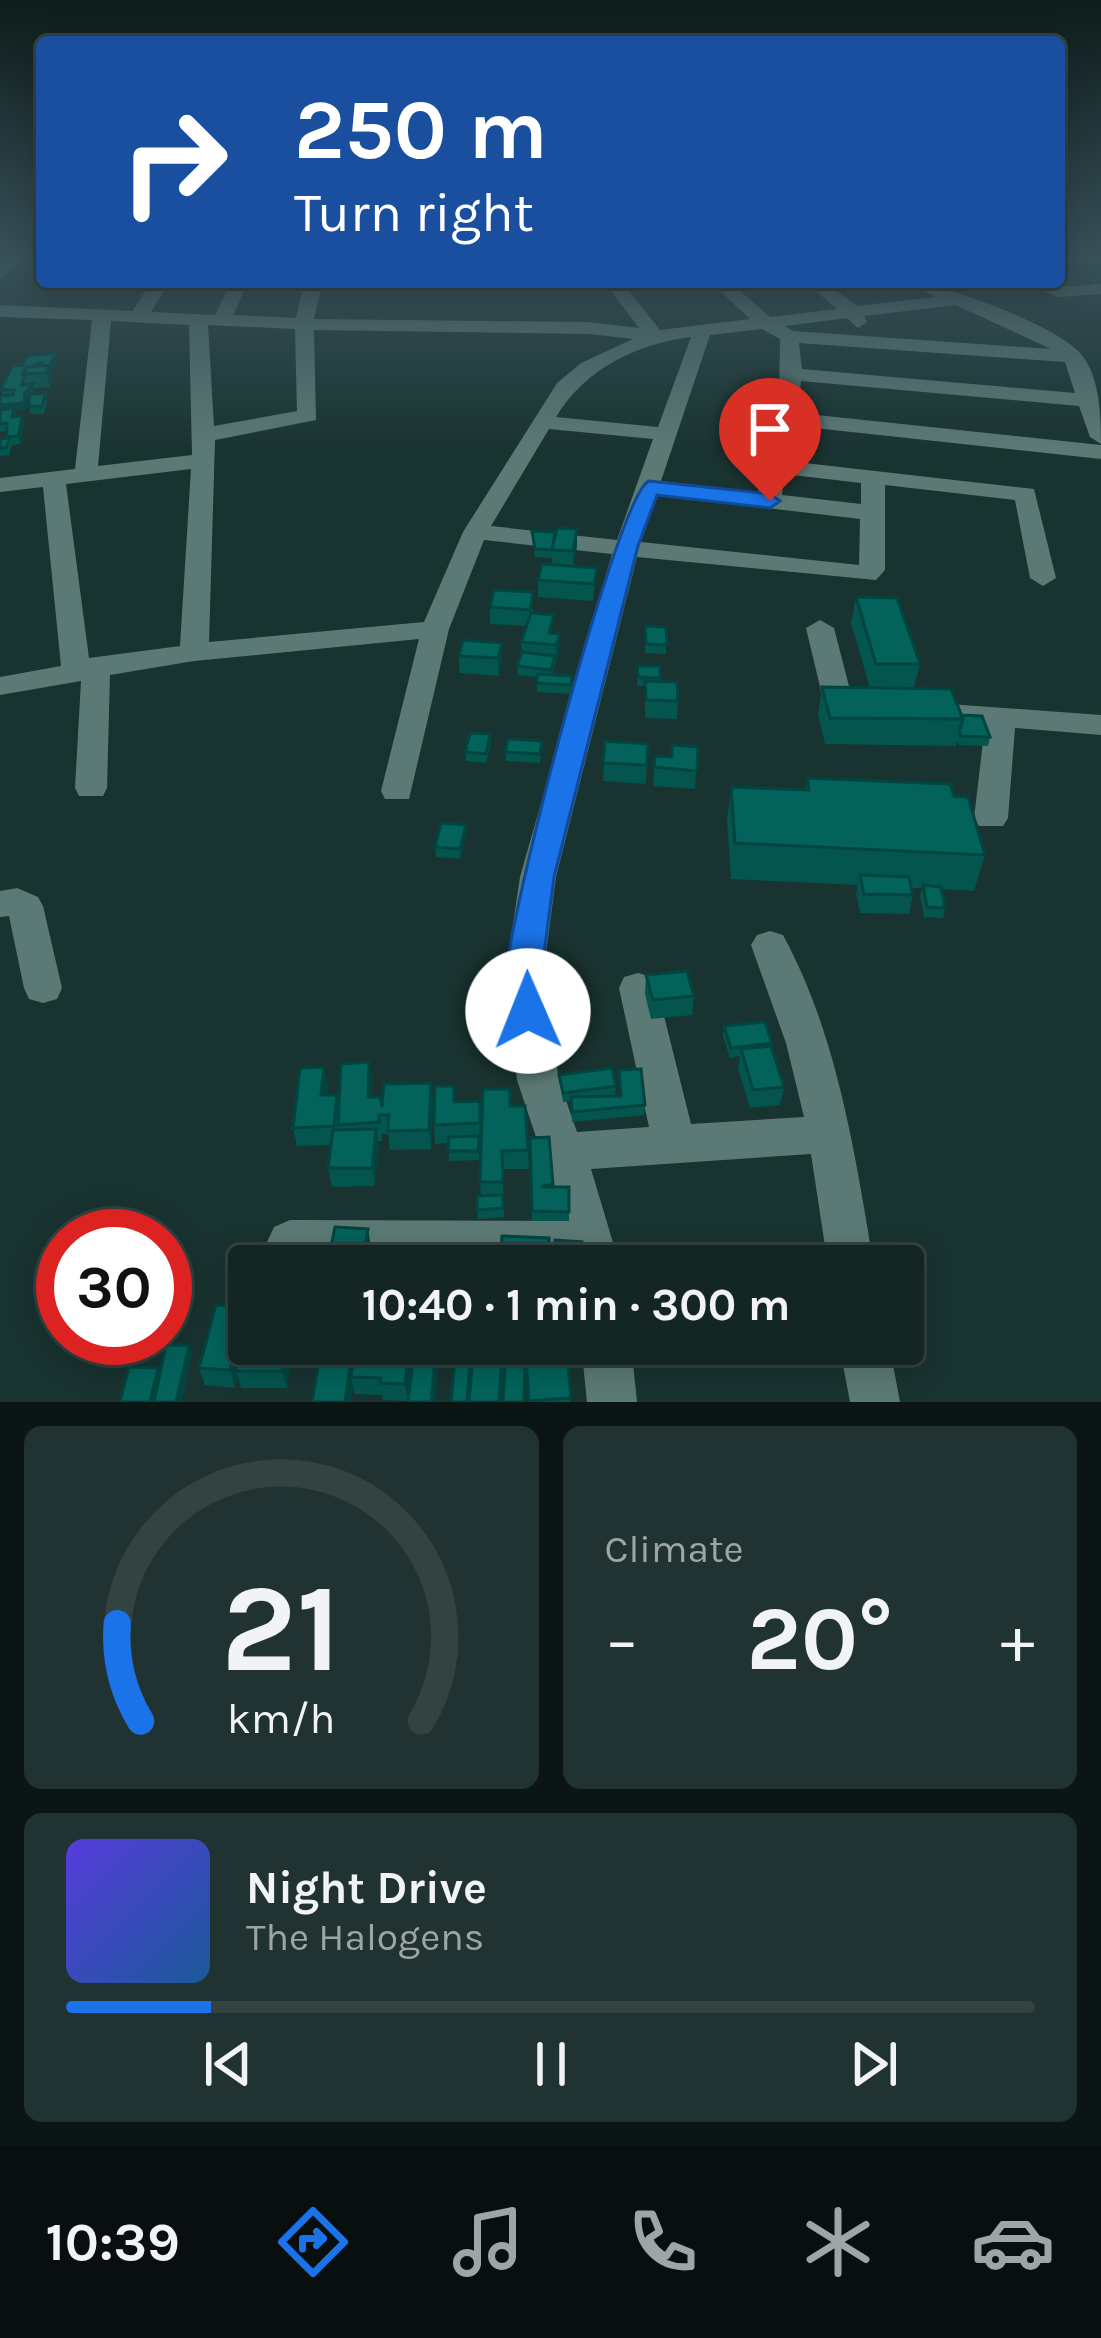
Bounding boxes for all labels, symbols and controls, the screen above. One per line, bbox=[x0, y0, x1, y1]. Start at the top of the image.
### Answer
text: 250 m bbox=[294, 81, 548, 179]
icon: right bbox=[96, 84, 252, 240]
text: Turn right bbox=[294, 181, 534, 245]
pin bbox=[719, 378, 821, 501]
icon: arrive bbox=[737, 396, 803, 462]
position arrow bbox=[465, 948, 591, 1074]
speed limit sign: 30 bbox=[36, 1209, 192, 1365]
text: 10:40 · 1 min · 300 m bbox=[362, 1279, 790, 1331]
text: Climate bbox=[605, 1526, 744, 1572]
text: 21 bbox=[221, 1556, 341, 1701]
text: 20° bbox=[747, 1586, 893, 1692]
text: − bbox=[605, 1601, 639, 1679]
text: + bbox=[1000, 1601, 1035, 1679]
text: km/h bbox=[227, 1693, 336, 1743]
text: Night Drive bbox=[246, 1862, 487, 1914]
text: The Halogens bbox=[246, 1914, 484, 1960]
icon: previous bbox=[195, 2031, 261, 2097]
icon: pause bbox=[518, 2031, 584, 2097]
icon: next bbox=[841, 2031, 907, 2097]
icon: directions bbox=[271, 2200, 355, 2284]
icon: music bbox=[446, 2200, 530, 2284]
icon: phone bbox=[621, 2200, 705, 2284]
icon: climate bbox=[796, 2200, 880, 2284]
icon: car bbox=[971, 2200, 1055, 2284]
text: 10:39 bbox=[46, 2210, 180, 2274]

